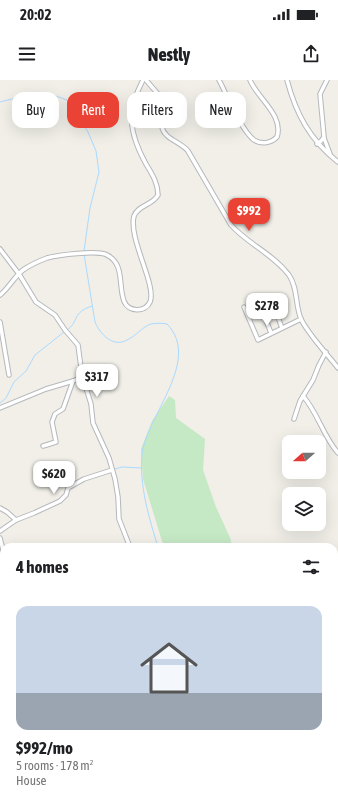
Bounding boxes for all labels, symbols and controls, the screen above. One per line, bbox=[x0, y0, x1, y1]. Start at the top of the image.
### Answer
text: 20:02 bbox=[20, 6, 51, 23]
icon: menu bbox=[16, 43, 38, 65]
icon: share bbox=[300, 43, 322, 65]
text: Nestly bbox=[148, 44, 190, 65]
chip: Buy bbox=[12, 92, 59, 128]
chip: Rent bbox=[67, 92, 119, 128]
chip: Filters bbox=[127, 92, 187, 128]
chip: New bbox=[195, 92, 246, 128]
pin: $992 bbox=[225, 198, 273, 232]
text: $992 bbox=[237, 203, 261, 218]
pin: $278 bbox=[243, 293, 291, 327]
text: $278 bbox=[255, 298, 279, 313]
pin: $317 bbox=[73, 364, 121, 398]
text: $317 bbox=[85, 369, 109, 384]
north arrow bbox=[282, 435, 326, 479]
map controls bbox=[282, 435, 326, 531]
pin: $620 bbox=[30, 461, 78, 495]
text: $620 bbox=[42, 466, 66, 481]
button: layers bbox=[282, 487, 326, 531]
icon: filters bbox=[300, 556, 322, 578]
text: 4 homes bbox=[16, 557, 69, 577]
icon: home bbox=[133, 632, 205, 704]
text: $992/mo bbox=[16, 738, 73, 758]
text: 5 rooms · 178 m² bbox=[16, 758, 93, 773]
text: House bbox=[16, 773, 46, 788]

